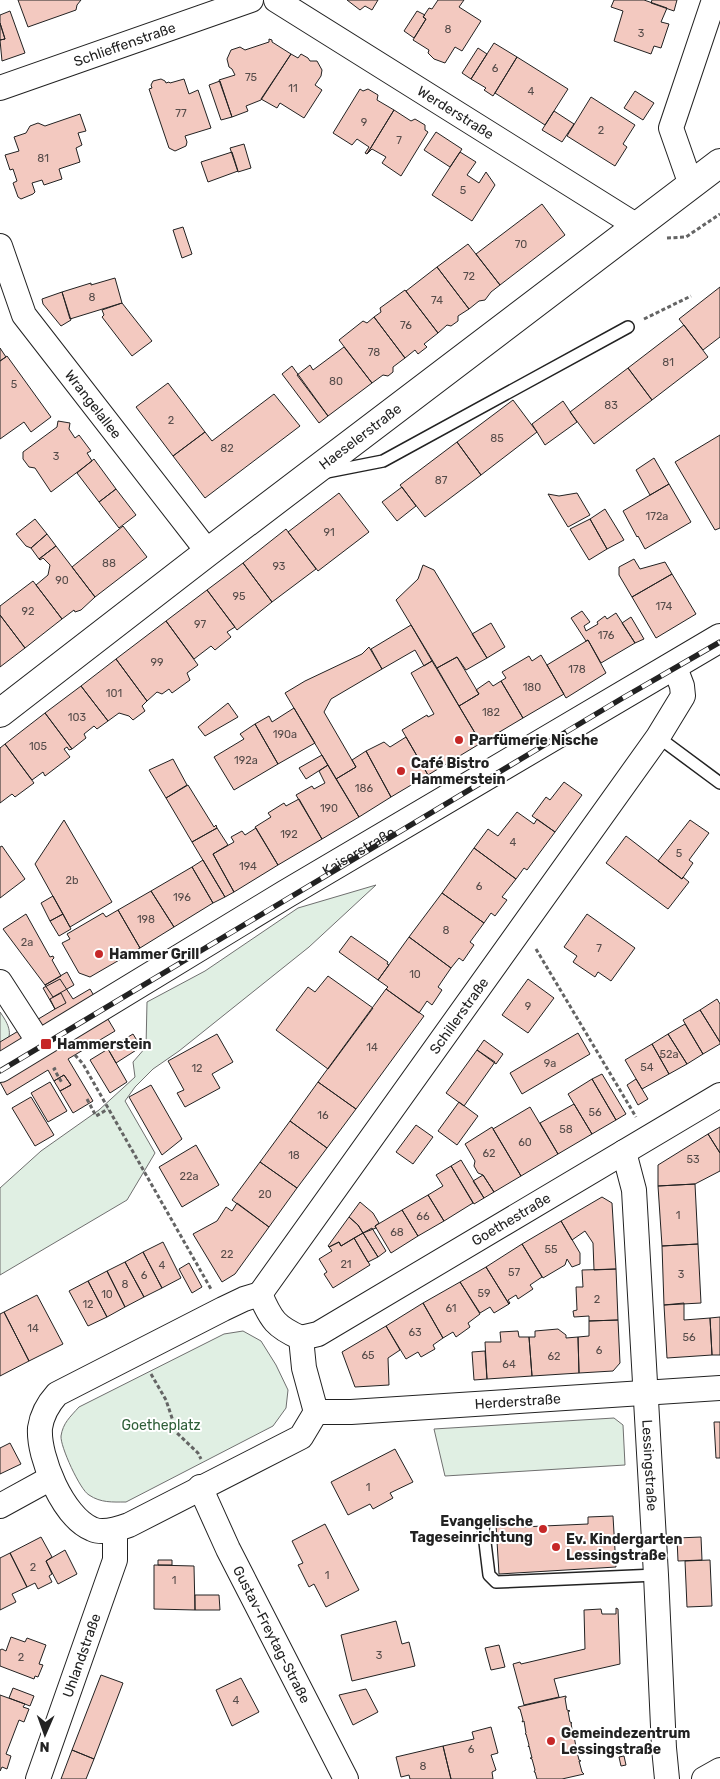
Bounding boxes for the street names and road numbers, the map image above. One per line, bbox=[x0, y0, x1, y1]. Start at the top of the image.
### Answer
street label: Schlieffenstraße bbox=[71, 19, 178, 70]
street label: Werderstraße bbox=[414, 82, 497, 143]
street label: Wrangelallee bbox=[61, 366, 125, 442]
street label: Haeselerstraße bbox=[316, 400, 405, 473]
street label: Kaiserstraße bbox=[319, 823, 398, 879]
street label: Schillerstraße bbox=[426, 974, 492, 1057]
street label: Goethestraße bbox=[468, 1189, 554, 1249]
street label: Herderstraße bbox=[474, 1390, 561, 1412]
street label: Lessingstraße bbox=[639, 1419, 661, 1512]
street label: Gustav-Freytag-Straße bbox=[230, 1563, 314, 1706]
street label: Uhlandstraße bbox=[59, 1611, 104, 1700]

